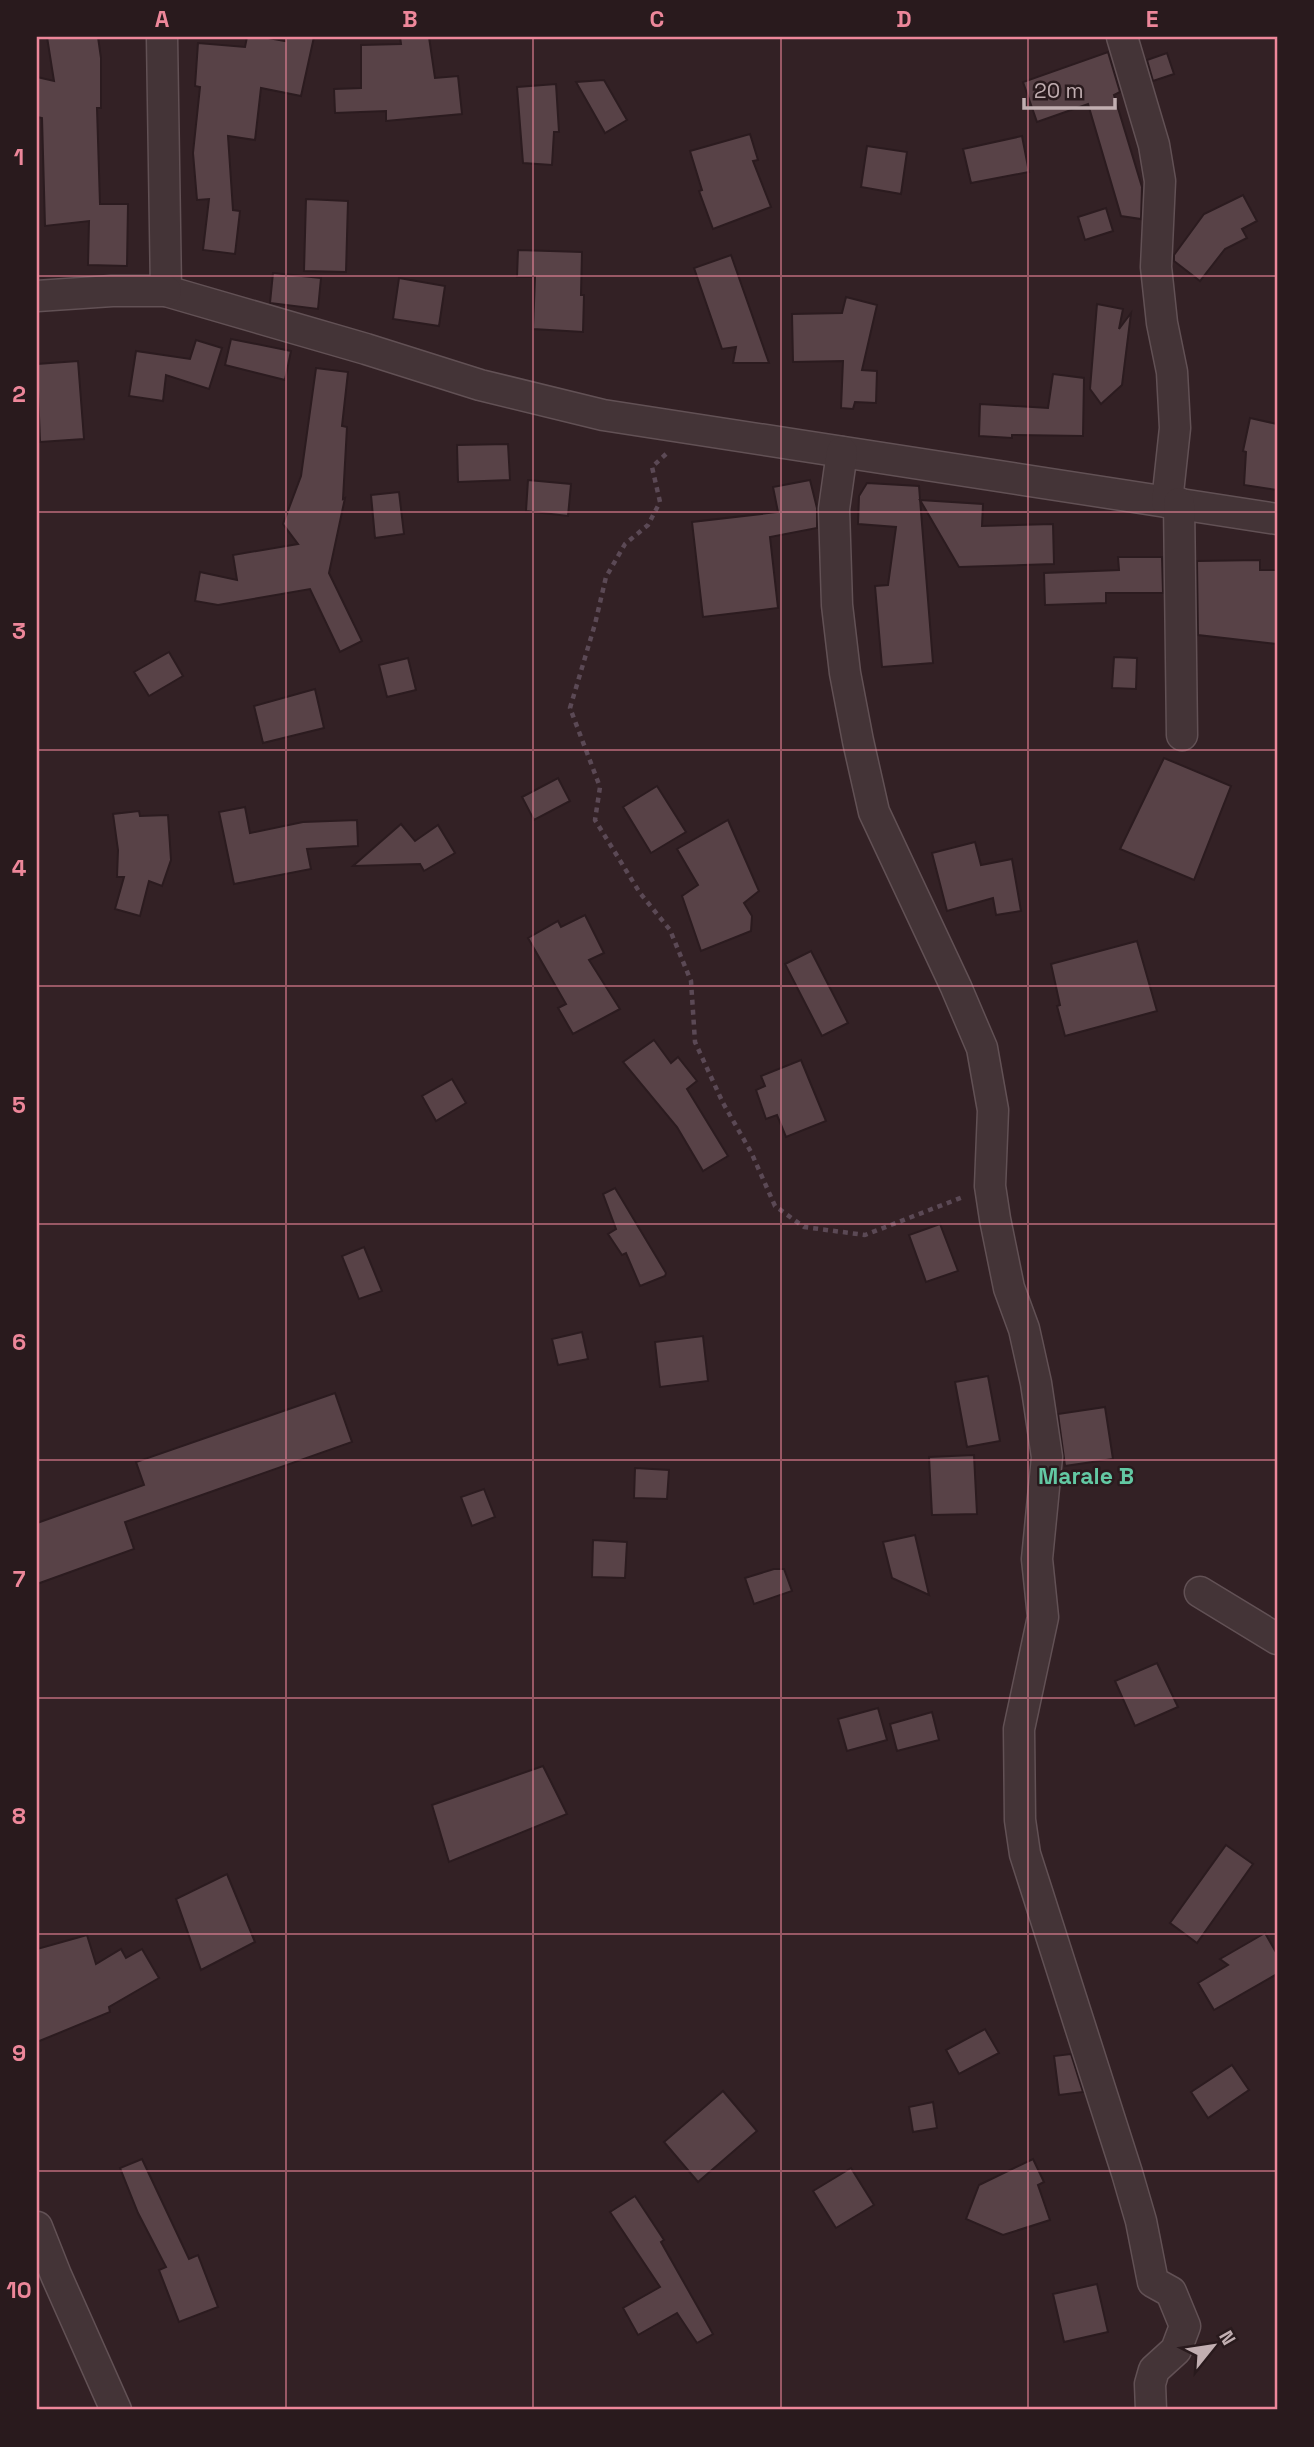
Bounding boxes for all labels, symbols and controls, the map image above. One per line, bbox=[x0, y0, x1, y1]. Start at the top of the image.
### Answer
text: A bbox=[155, 4, 170, 34]
text: B bbox=[402, 4, 418, 34]
text: C bbox=[650, 4, 664, 34]
text: D bbox=[896, 4, 912, 34]
text: E bbox=[1146, 4, 1158, 34]
scale bar bbox=[1024, 66, 1114, 110]
text: 20 m bbox=[1034, 77, 1084, 104]
text: 1 bbox=[14, 142, 24, 172]
text: 2 bbox=[12, 379, 26, 409]
text: 3 bbox=[12, 616, 26, 646]
text: 4 bbox=[12, 853, 27, 883]
text: 5 bbox=[12, 1090, 26, 1120]
text: 6 bbox=[12, 1327, 26, 1357]
district label: Marale B bbox=[1038, 1461, 1134, 1491]
text: 7 bbox=[13, 1564, 26, 1594]
text: 8 bbox=[12, 1801, 26, 1831]
text: 9 bbox=[12, 2038, 26, 2068]
text: 10 bbox=[6, 2275, 32, 2305]
north arrow bbox=[1178, 2310, 1248, 2380]
text: N bbox=[1213, 2326, 1241, 2350]

